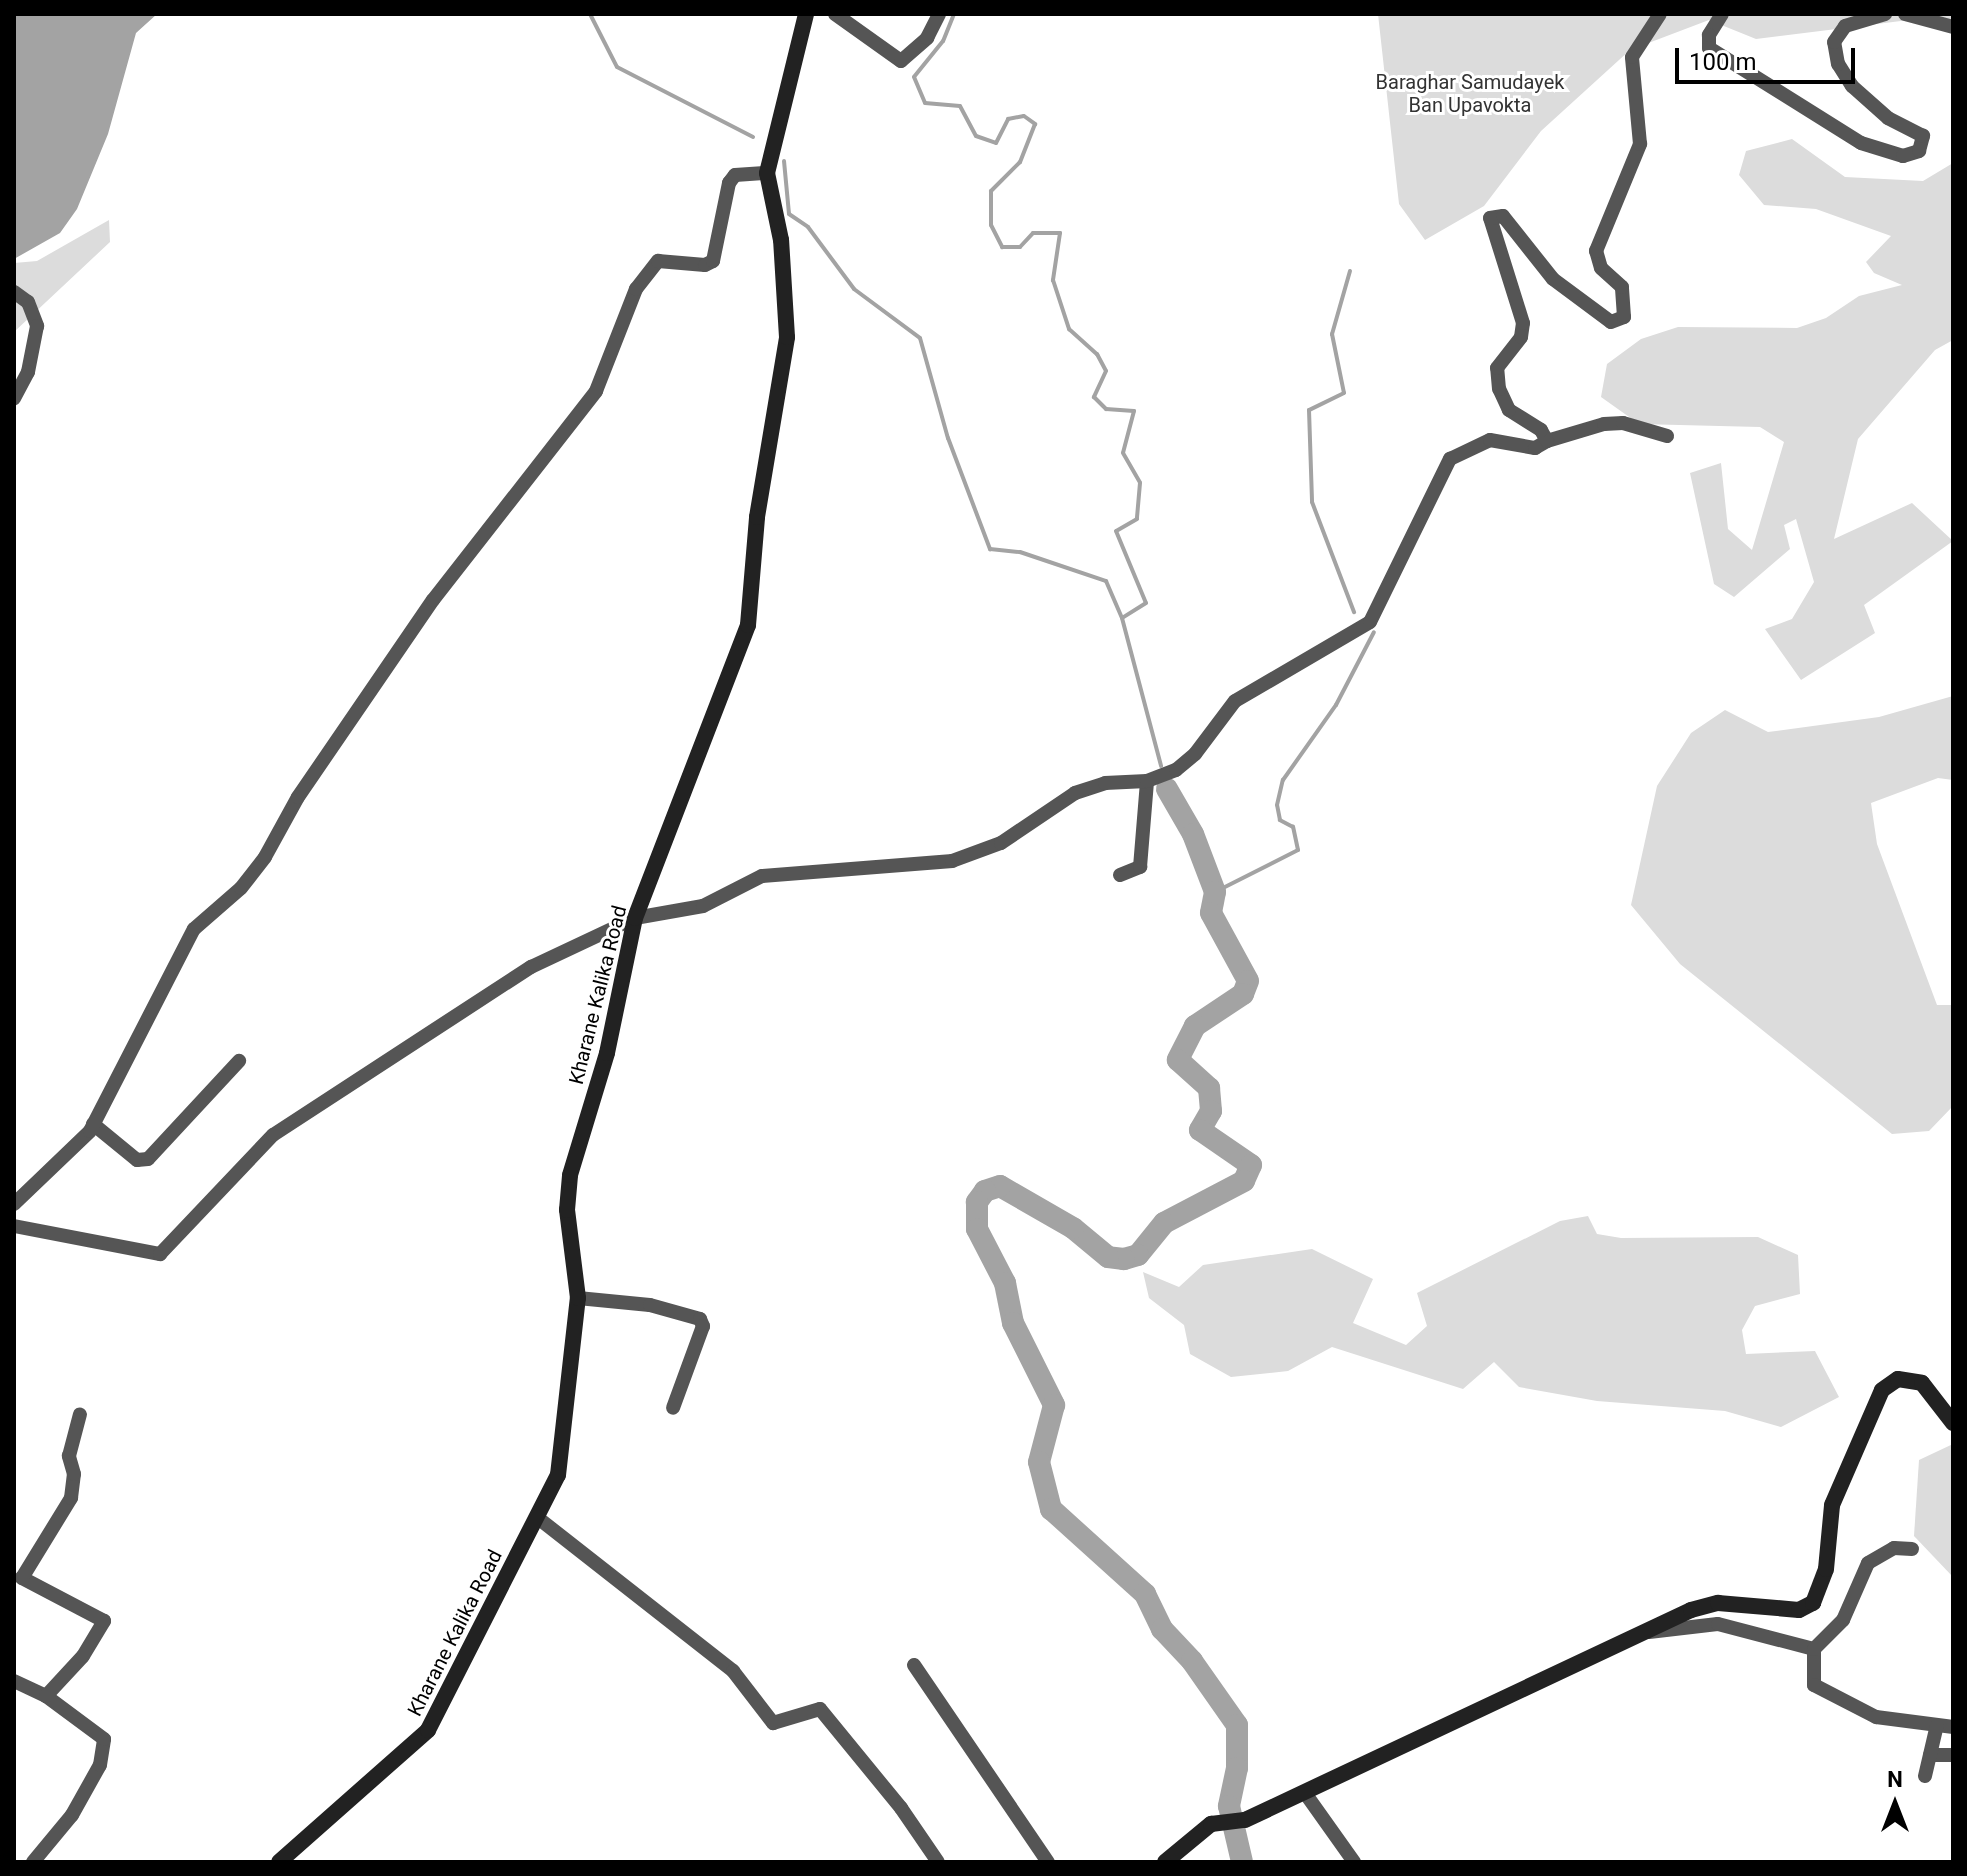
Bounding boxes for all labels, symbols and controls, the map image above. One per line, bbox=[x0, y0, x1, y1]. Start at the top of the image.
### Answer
scale bar bbox=[1679, 32, 1859, 82]
text: 100 m bbox=[1689, 48, 1756, 76]
park label: Baraghar Samudayek Ban Upavokta bbox=[1376, 70, 1564, 117]
street label: Kharane Kalika Road bbox=[564, 903, 632, 1087]
street label: Kharane Kalika Road bbox=[403, 1546, 507, 1720]
north arrow bbox=[1855, 1764, 1935, 1844]
text: N bbox=[1887, 1767, 1903, 1792]

